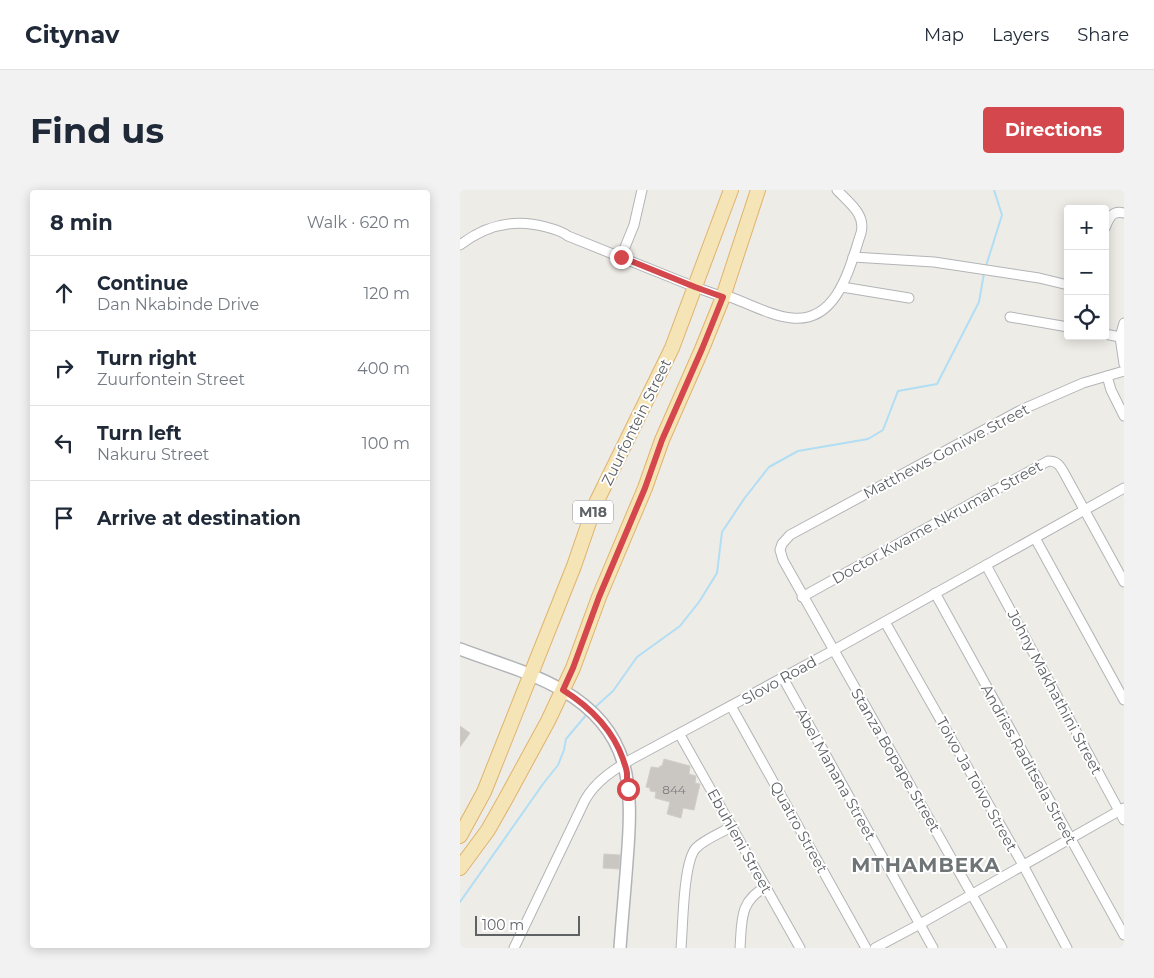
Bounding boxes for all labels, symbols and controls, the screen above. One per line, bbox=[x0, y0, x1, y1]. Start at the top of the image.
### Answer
text: Citynav bbox=[25, 20, 119, 49]
text: Map bbox=[924, 24, 964, 46]
text: Layers bbox=[992, 24, 1049, 46]
text: Share bbox=[1077, 24, 1129, 46]
button: Directions bbox=[983, 107, 1124, 153]
text: Find us bbox=[30, 109, 164, 152]
map controls bbox=[1064, 205, 1109, 340]
button: + bbox=[1064, 205, 1109, 250]
text: 8 min bbox=[50, 210, 113, 235]
text: Walk · 620 m bbox=[307, 213, 410, 232]
route end bbox=[610, 246, 633, 269]
button: − bbox=[1064, 250, 1109, 295]
text: Continue bbox=[97, 272, 188, 295]
icon: ahead bbox=[50, 279, 78, 307]
text: 120 m bbox=[363, 284, 410, 303]
text: Dan Nkabinde Drive bbox=[97, 295, 259, 314]
button: locate bbox=[1064, 295, 1109, 340]
text: Turn right bbox=[97, 347, 197, 370]
icon: right bbox=[50, 354, 78, 382]
street label: Zuurfontein Street bbox=[597, 356, 675, 488]
text: 400 m bbox=[357, 359, 410, 378]
text: Zuurfontein Street bbox=[97, 370, 245, 389]
street label: Matthews Goniwe Street bbox=[860, 399, 1032, 503]
text: Turn left bbox=[97, 422, 182, 445]
icon: left bbox=[50, 429, 78, 457]
text: 100 m bbox=[362, 434, 410, 453]
text: Nakuru Street bbox=[97, 445, 209, 464]
street label: Doctor Kwame Nkrumah Street bbox=[828, 456, 1046, 588]
road number: M18 bbox=[573, 501, 613, 524]
icon: arrive bbox=[50, 504, 78, 532]
text: Arrive at destination bbox=[97, 507, 301, 530]
street label: Johny Makhathini Street bbox=[1003, 606, 1107, 778]
street label: Slovo Road bbox=[738, 652, 820, 708]
street label: Andries Raditsela Street bbox=[977, 681, 1081, 847]
street label: Stanza Bopape Street bbox=[847, 685, 945, 835]
street label: Abel Manana Street bbox=[792, 705, 880, 843]
street label: Toivo Ja Toivo Street bbox=[932, 714, 1022, 854]
route start bbox=[617, 778, 640, 801]
street label: Quatro Street bbox=[766, 778, 832, 876]
house number: 844 bbox=[662, 782, 686, 797]
street label: Ebuhleni Street bbox=[703, 785, 777, 897]
district label: MTHAMBEKA bbox=[851, 853, 1001, 877]
scale bar bbox=[475, 913, 580, 936]
text: 100 m bbox=[482, 916, 524, 934]

